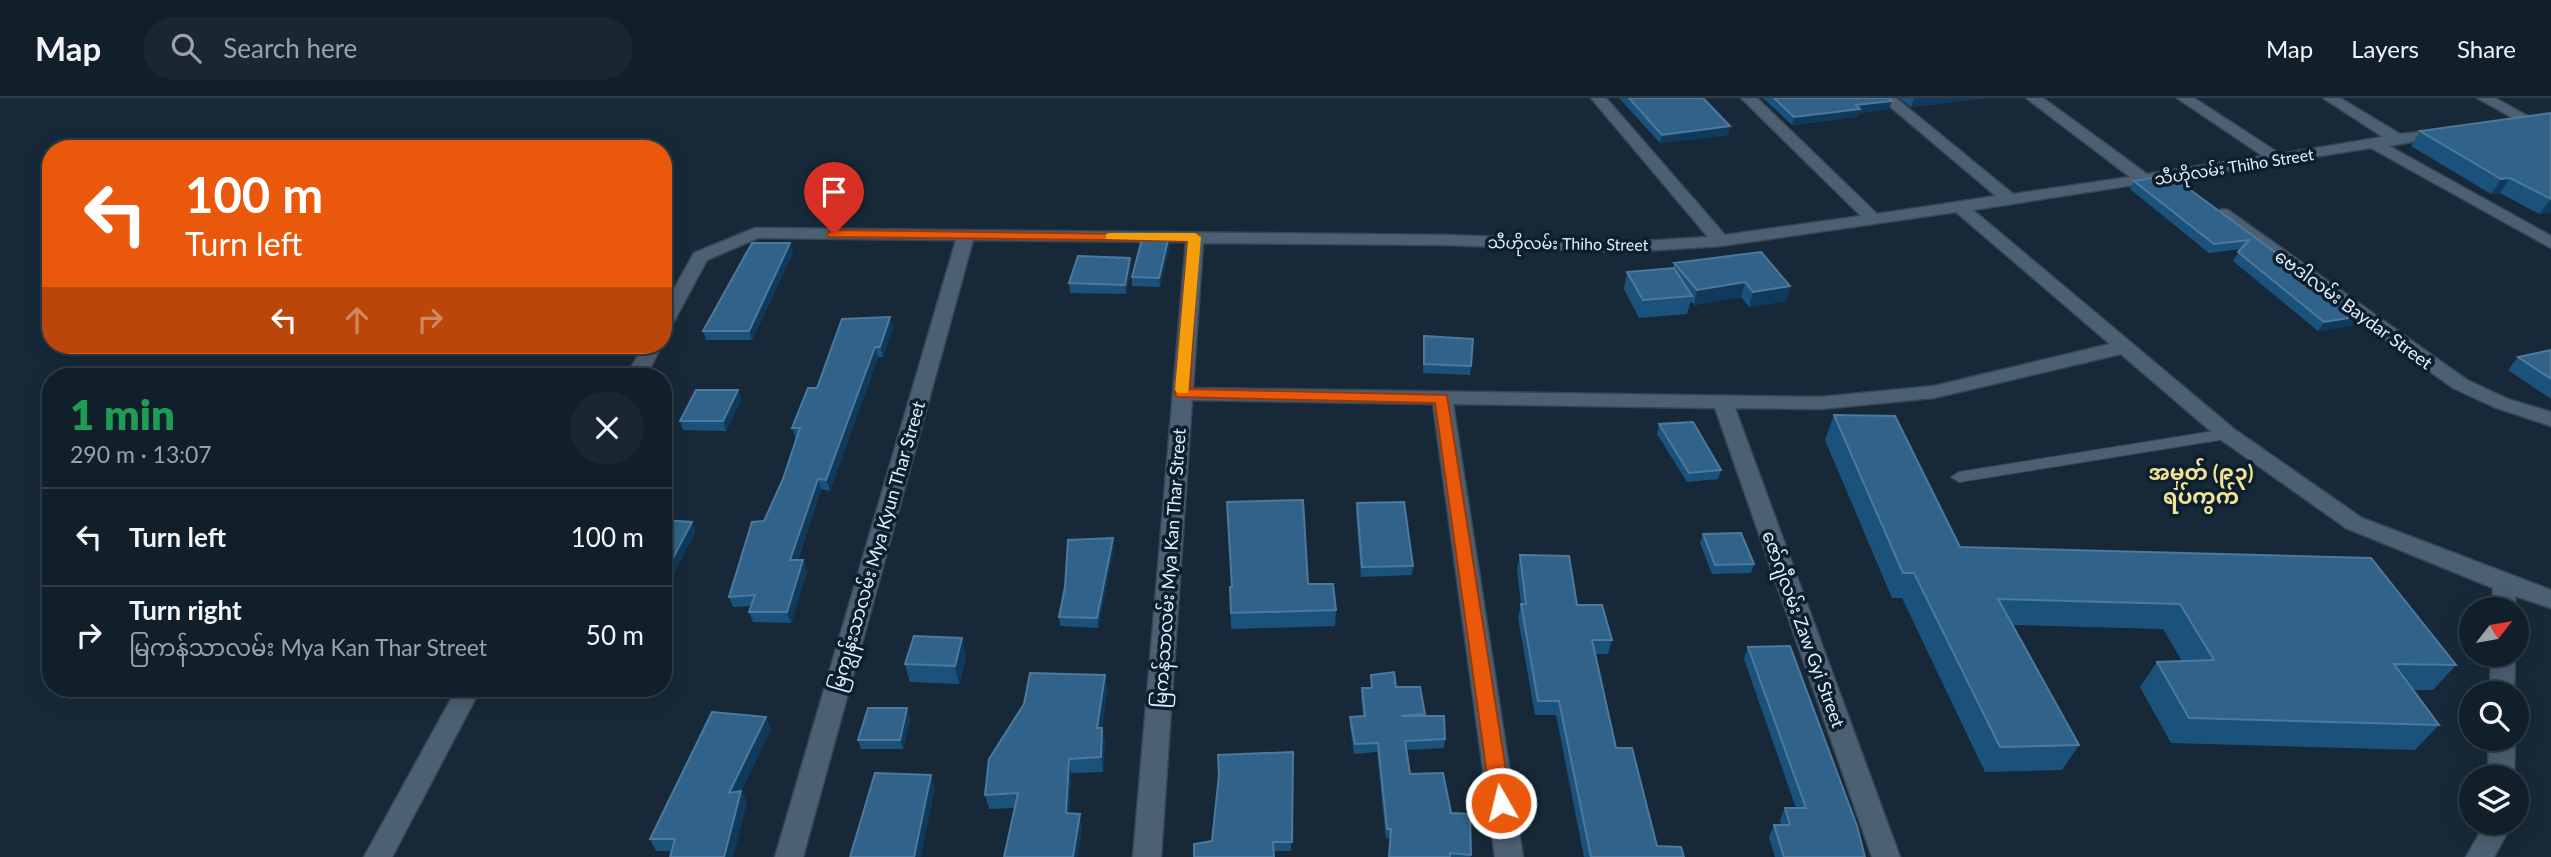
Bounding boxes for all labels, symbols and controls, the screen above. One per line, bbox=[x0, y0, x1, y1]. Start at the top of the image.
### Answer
search box bbox=[143, 17, 633, 80]
text: Map bbox=[35, 28, 101, 68]
icon: search bbox=[167, 29, 205, 67]
text: Search here bbox=[223, 32, 357, 64]
text: Map bbox=[2266, 34, 2313, 63]
text: Layers bbox=[2351, 34, 2419, 63]
text: Share bbox=[2457, 34, 2516, 63]
street label: သီဟိုလမ်း Thiho Street bbox=[2153, 143, 2316, 194]
pin bbox=[804, 162, 864, 234]
text: 100 m bbox=[185, 165, 323, 223]
icon: left bbox=[70, 168, 161, 259]
icon: arrive bbox=[815, 173, 853, 211]
text: Turn left bbox=[185, 224, 302, 263]
street label: သီဟိုလမ်း Thiho Street bbox=[1487, 231, 1649, 260]
street label: ဗေဒါလမ်း Baydar Street bbox=[2271, 244, 2438, 374]
icon: left bbox=[265, 301, 303, 339]
icon: ahead bbox=[338, 301, 376, 339]
icon: right bbox=[411, 301, 449, 339]
text: 1 min bbox=[70, 389, 175, 439]
button: close bbox=[570, 391, 644, 465]
street label: မြကျွန်းသာလမ်း Mya Kyun Thar Street bbox=[824, 398, 936, 695]
street label: မြကန်သာလမ်း Mya Kan Thar Street bbox=[1147, 427, 1195, 709]
text: 290 m · 13:07 bbox=[70, 440, 212, 468]
district label: အမှတ် (၉၃) ရပ်ကွက် bbox=[2149, 457, 2254, 514]
icon: left bbox=[70, 518, 108, 556]
text: Turn left bbox=[129, 521, 226, 553]
text: 100 m bbox=[571, 521, 644, 553]
street label: ဇော်ဂျီလမ်း Zaw Gyi Street bbox=[1753, 527, 1852, 733]
text: Turn right bbox=[129, 594, 242, 626]
north arrow bbox=[2459, 597, 2529, 667]
map controls bbox=[2459, 597, 2529, 835]
icon: right bbox=[70, 616, 108, 654]
text: 50 m bbox=[586, 619, 644, 651]
text: မြကန်သာလမ်း Mya Kan Thar Street bbox=[129, 633, 487, 661]
button: search bbox=[2459, 681, 2529, 751]
button: layers bbox=[2459, 765, 2529, 835]
position arrow bbox=[1464, 766, 1538, 840]

